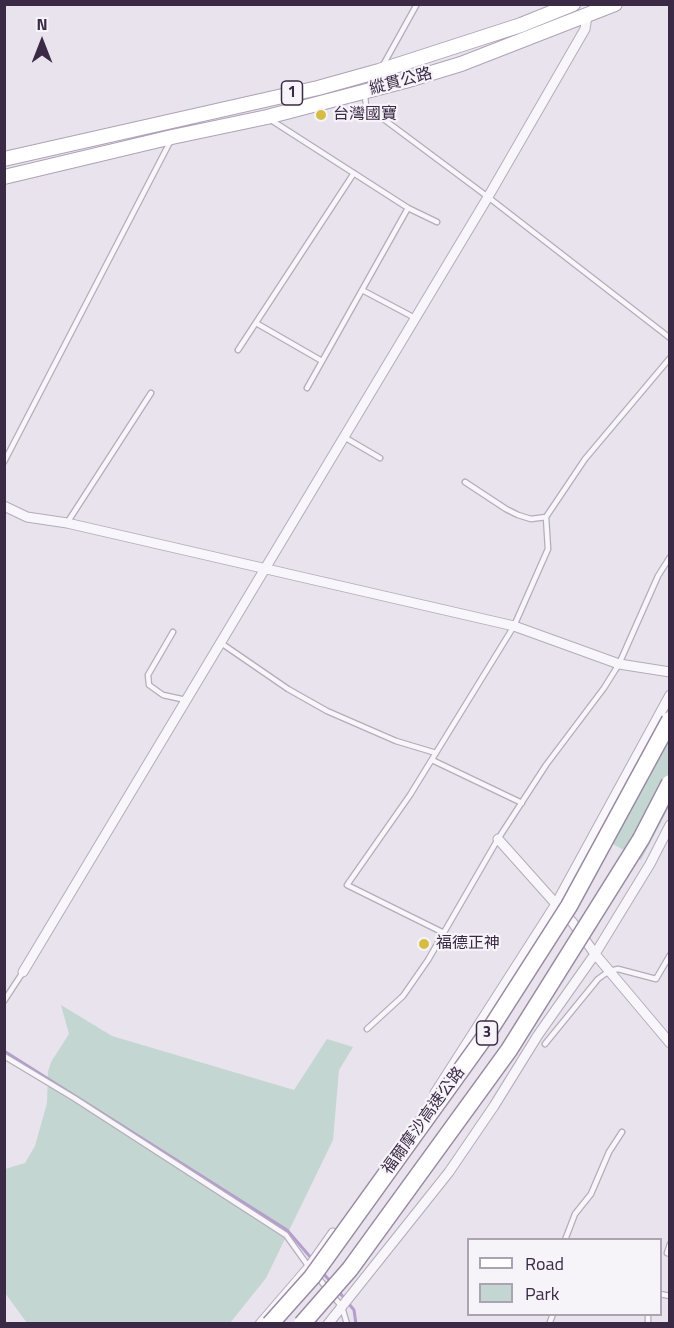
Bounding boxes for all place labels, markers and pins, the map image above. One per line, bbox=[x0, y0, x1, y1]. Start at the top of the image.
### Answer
place label: 台灣國寶 bbox=[333, 105, 397, 125]
marker: 台灣國寶 bbox=[314, 108, 328, 122]
place label: 福德正神 bbox=[436, 934, 500, 954]
marker: 福德正神 bbox=[417, 937, 431, 951]

